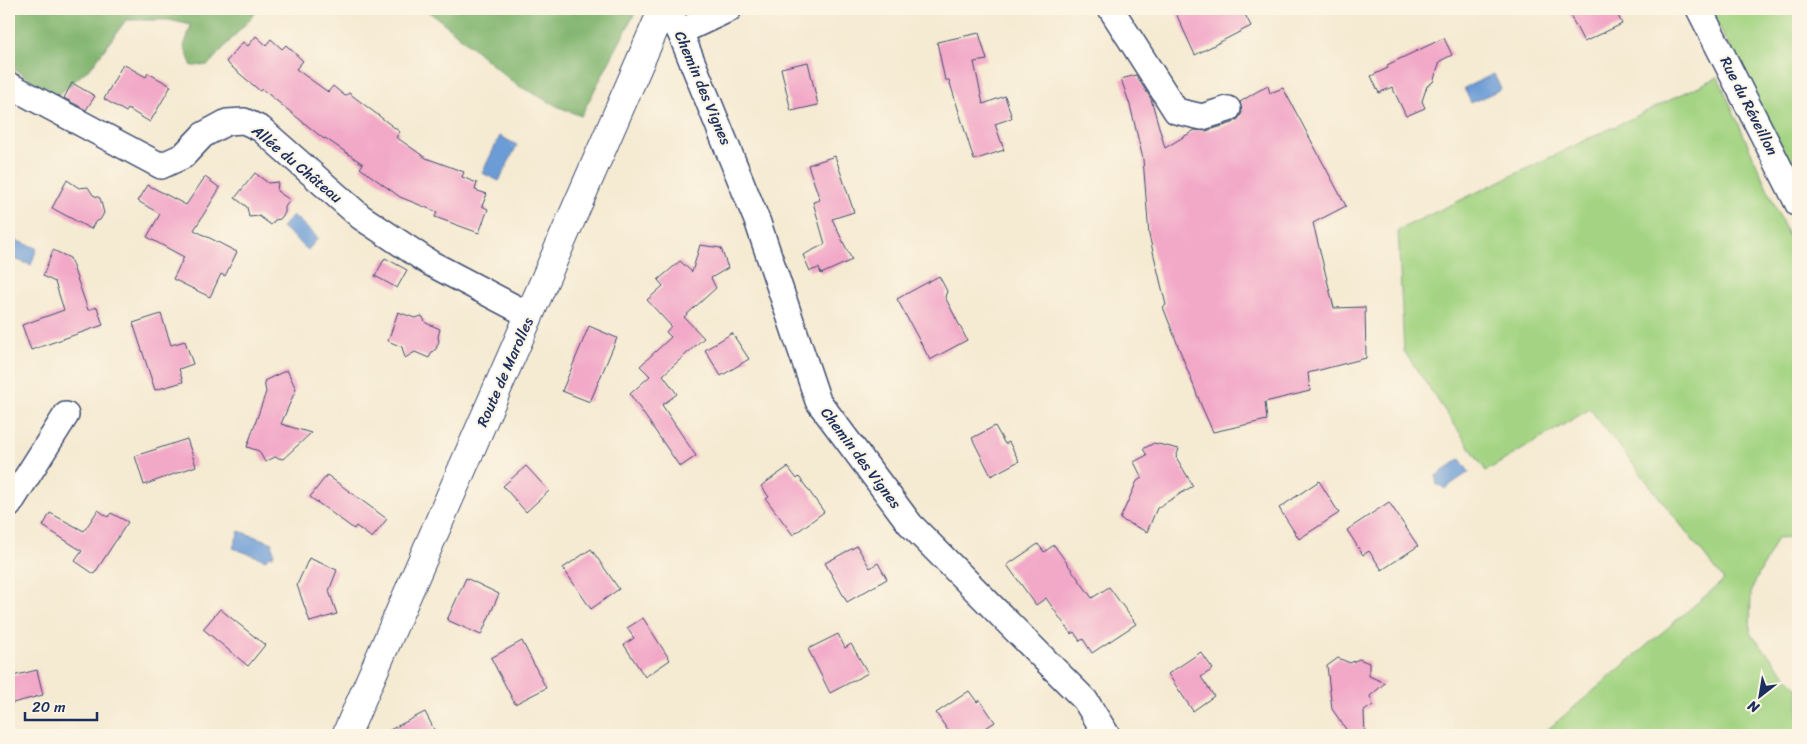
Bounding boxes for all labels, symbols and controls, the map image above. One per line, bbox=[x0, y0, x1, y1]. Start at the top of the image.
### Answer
street label: Chemin des Vignes bbox=[667, 27, 739, 149]
street label: Rue du Réveillon bbox=[1713, 52, 1785, 160]
street label: Allée du Château bbox=[245, 118, 348, 210]
street label: Route de Marolles bbox=[469, 312, 541, 431]
street label: Chemin des Vignes bbox=[814, 401, 908, 515]
north arrow bbox=[1734, 672, 1784, 722]
scale bar bbox=[25, 689, 98, 721]
text: N bbox=[1743, 693, 1765, 720]
text: 20 m bbox=[32, 694, 66, 720]

